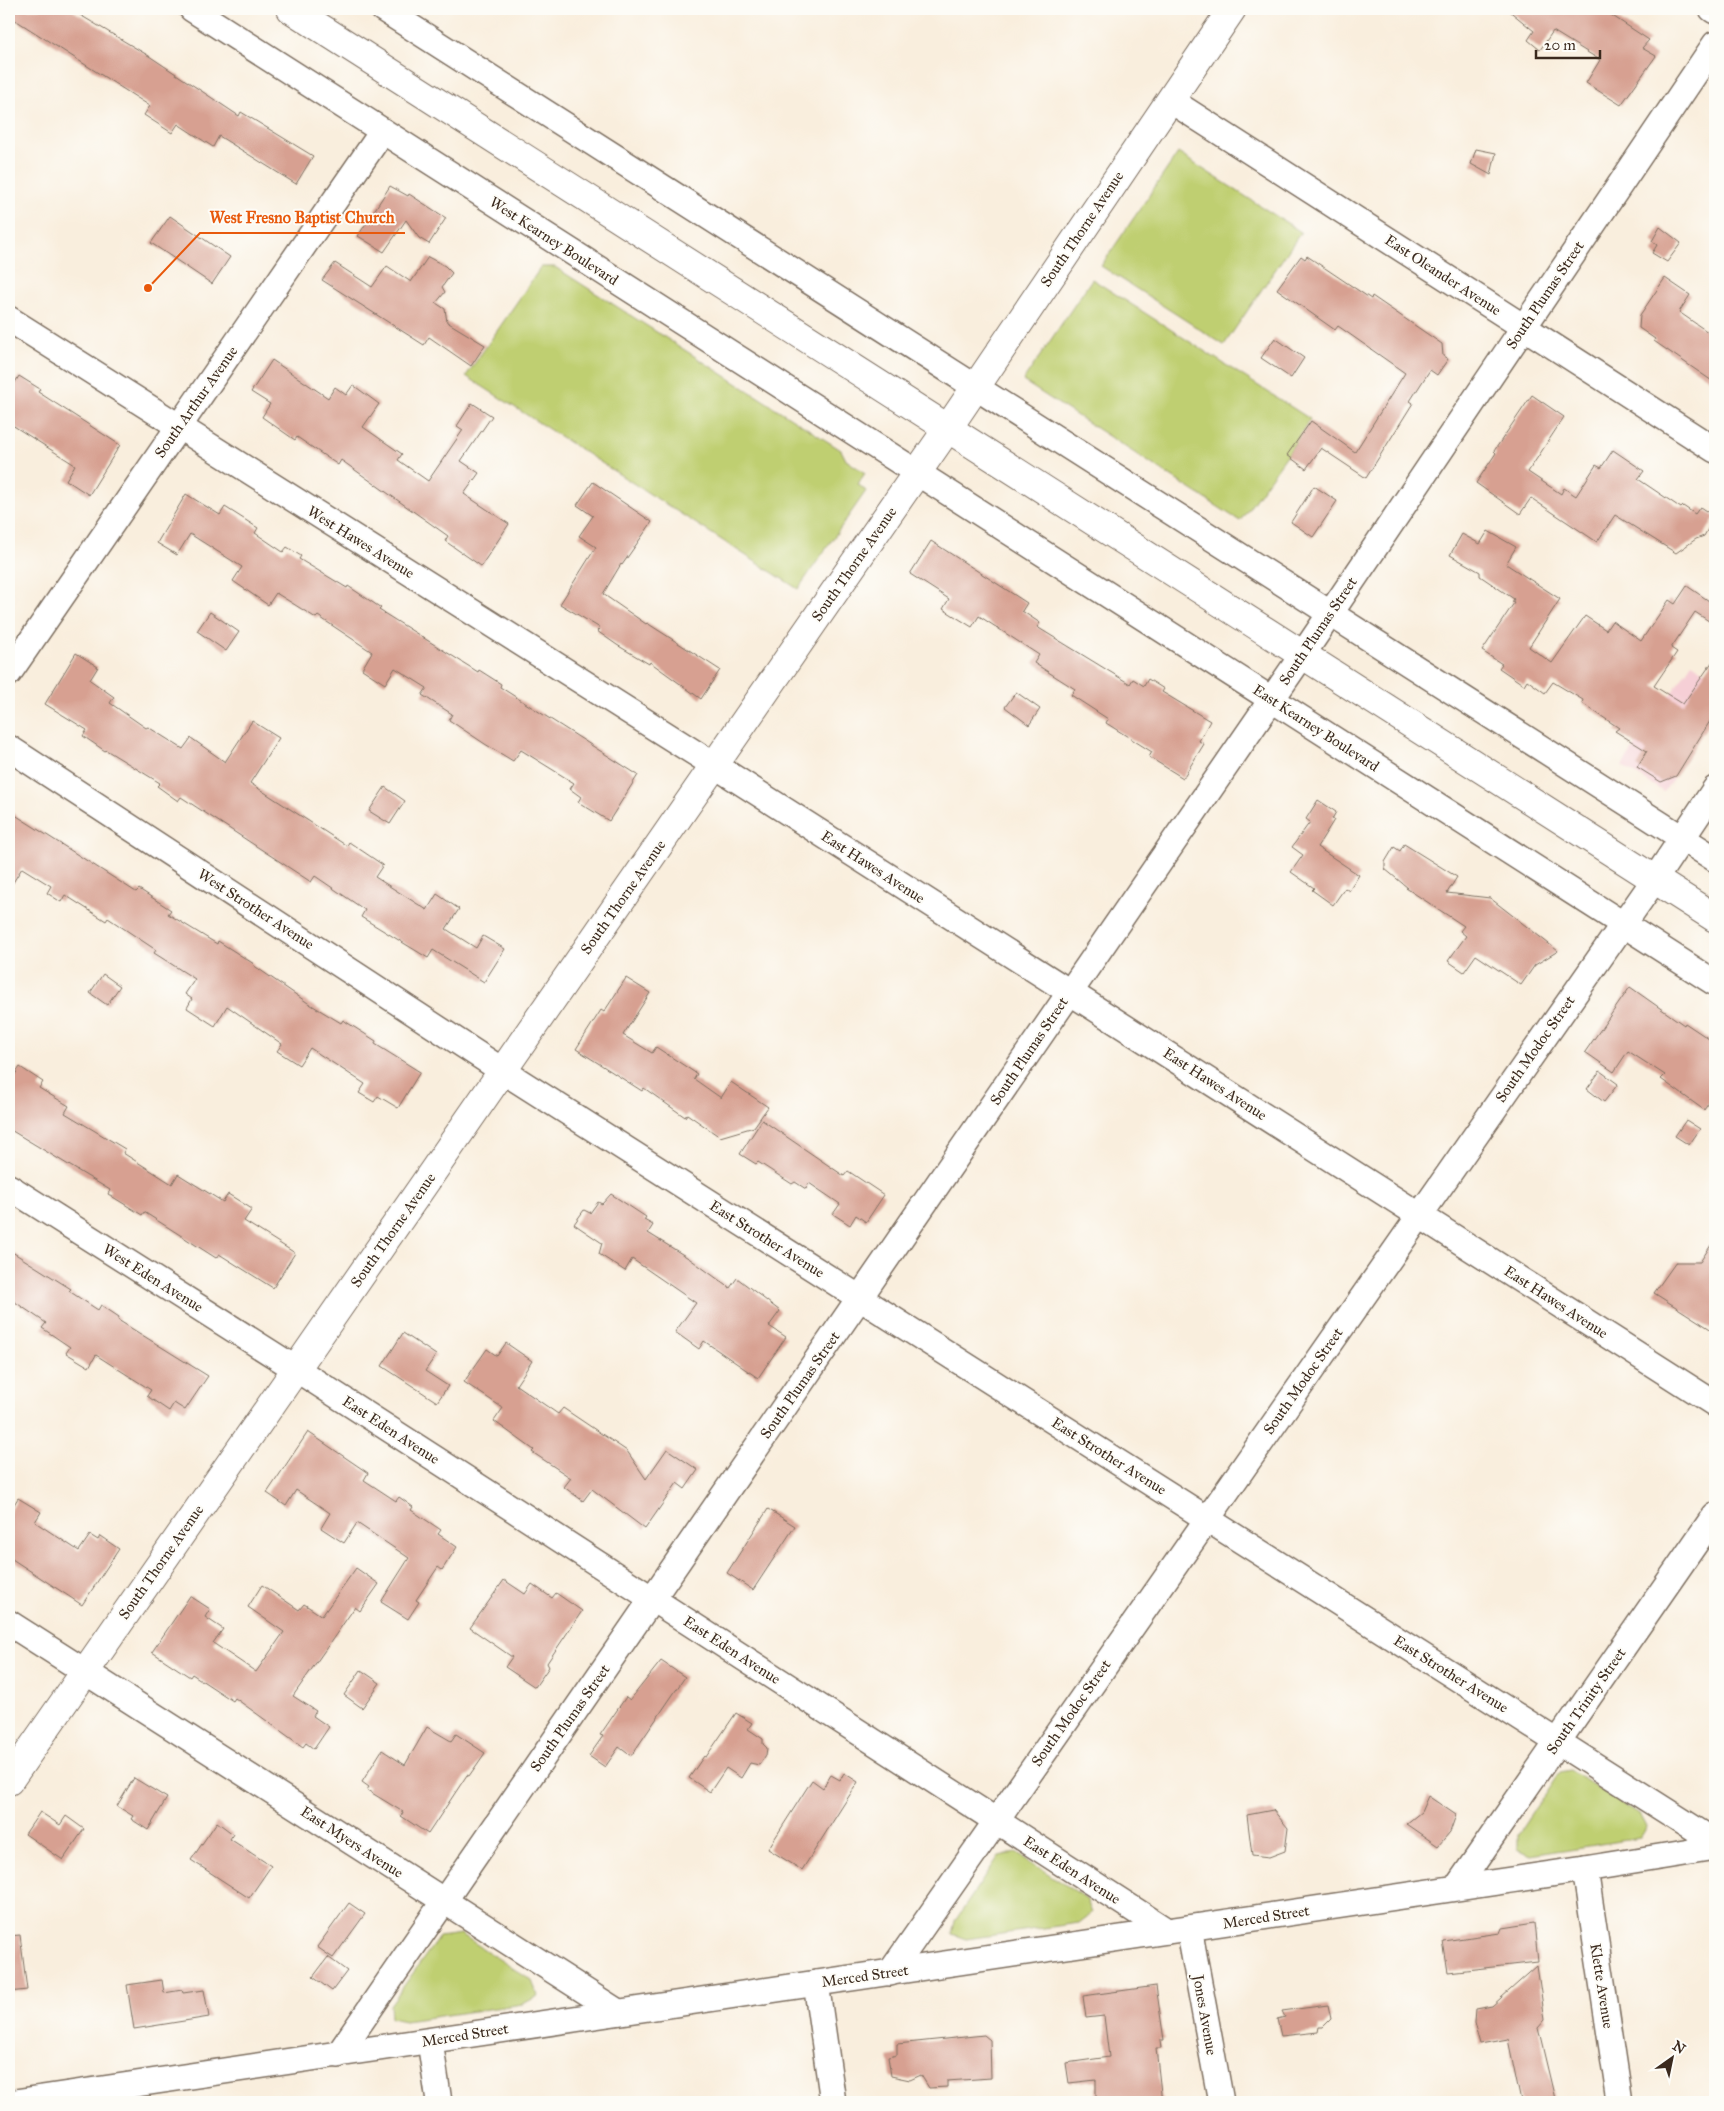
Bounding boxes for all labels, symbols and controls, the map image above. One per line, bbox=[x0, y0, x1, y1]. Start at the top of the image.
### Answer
scale bar bbox=[1536, 28, 1600, 60]
text: 20 m bbox=[1544, 36, 1576, 54]
street label: South Thorne Avenue bbox=[1037, 168, 1127, 290]
street label: West Kearney Boulevard bbox=[486, 193, 622, 290]
callout: West Fresno Baptist Church bbox=[200, 202, 405, 233]
text: West Fresno Baptist Church bbox=[209, 208, 395, 228]
street label: East Oleander Avenue bbox=[1382, 231, 1504, 319]
street label: South Plumas Street bbox=[1502, 237, 1588, 353]
street label: South Arthur Avenue bbox=[151, 343, 241, 461]
street label: West Hawes Avenue bbox=[304, 502, 418, 582]
street label: South Thorne Avenue bbox=[808, 503, 900, 625]
street label: South Plumas Street bbox=[1275, 573, 1361, 689]
street label: East Kearney Boulevard bbox=[1250, 681, 1383, 776]
street label: East Hawes Avenue bbox=[818, 827, 928, 907]
street label: South Thorne Avenue bbox=[577, 836, 669, 958]
street label: West Strother Avenue bbox=[195, 865, 317, 953]
street label: South Modoc Street bbox=[1491, 992, 1579, 1106]
street label: South Plumas Street bbox=[986, 993, 1072, 1109]
street label: East Hawes Avenue bbox=[1160, 1044, 1270, 1124]
street label: South Thorne Avenue bbox=[347, 1169, 439, 1291]
street label: East Strother Avenue bbox=[706, 1196, 828, 1282]
street label: West Eden Avenue bbox=[100, 1240, 206, 1316]
street label: East Hawes Avenue bbox=[1501, 1262, 1611, 1342]
street label: South Modoc Street bbox=[1259, 1324, 1347, 1438]
street label: South Plumas Street bbox=[756, 1327, 844, 1442]
street label: East Eden Avenue bbox=[339, 1392, 443, 1468]
street label: East Strother Avenue bbox=[1048, 1413, 1170, 1499]
street label: South Thorne Avenue bbox=[115, 1501, 207, 1623]
street label: East Eden Avenue bbox=[680, 1612, 784, 1688]
street label: East Strother Avenue bbox=[1390, 1631, 1512, 1717]
street label: South Trinity Street bbox=[1543, 1644, 1630, 1758]
street label: South Modoc Street bbox=[1027, 1656, 1115, 1770]
street label: South Plumas Street bbox=[526, 1660, 614, 1775]
street label: East Myers Avenue bbox=[297, 1802, 407, 1882]
street label: East Eden Avenue bbox=[1020, 1832, 1124, 1908]
street label: Merced Street bbox=[1221, 1901, 1311, 1933]
street label: Klette Avenue bbox=[1586, 1942, 1618, 2030]
street label: Merced Street bbox=[820, 1961, 910, 1991]
street label: Jones Avenue bbox=[1188, 1971, 1221, 2057]
street label: Merced Street bbox=[420, 2019, 510, 2051]
north arrow bbox=[1646, 2034, 1696, 2084]
text: N bbox=[1669, 2037, 1689, 2058]

